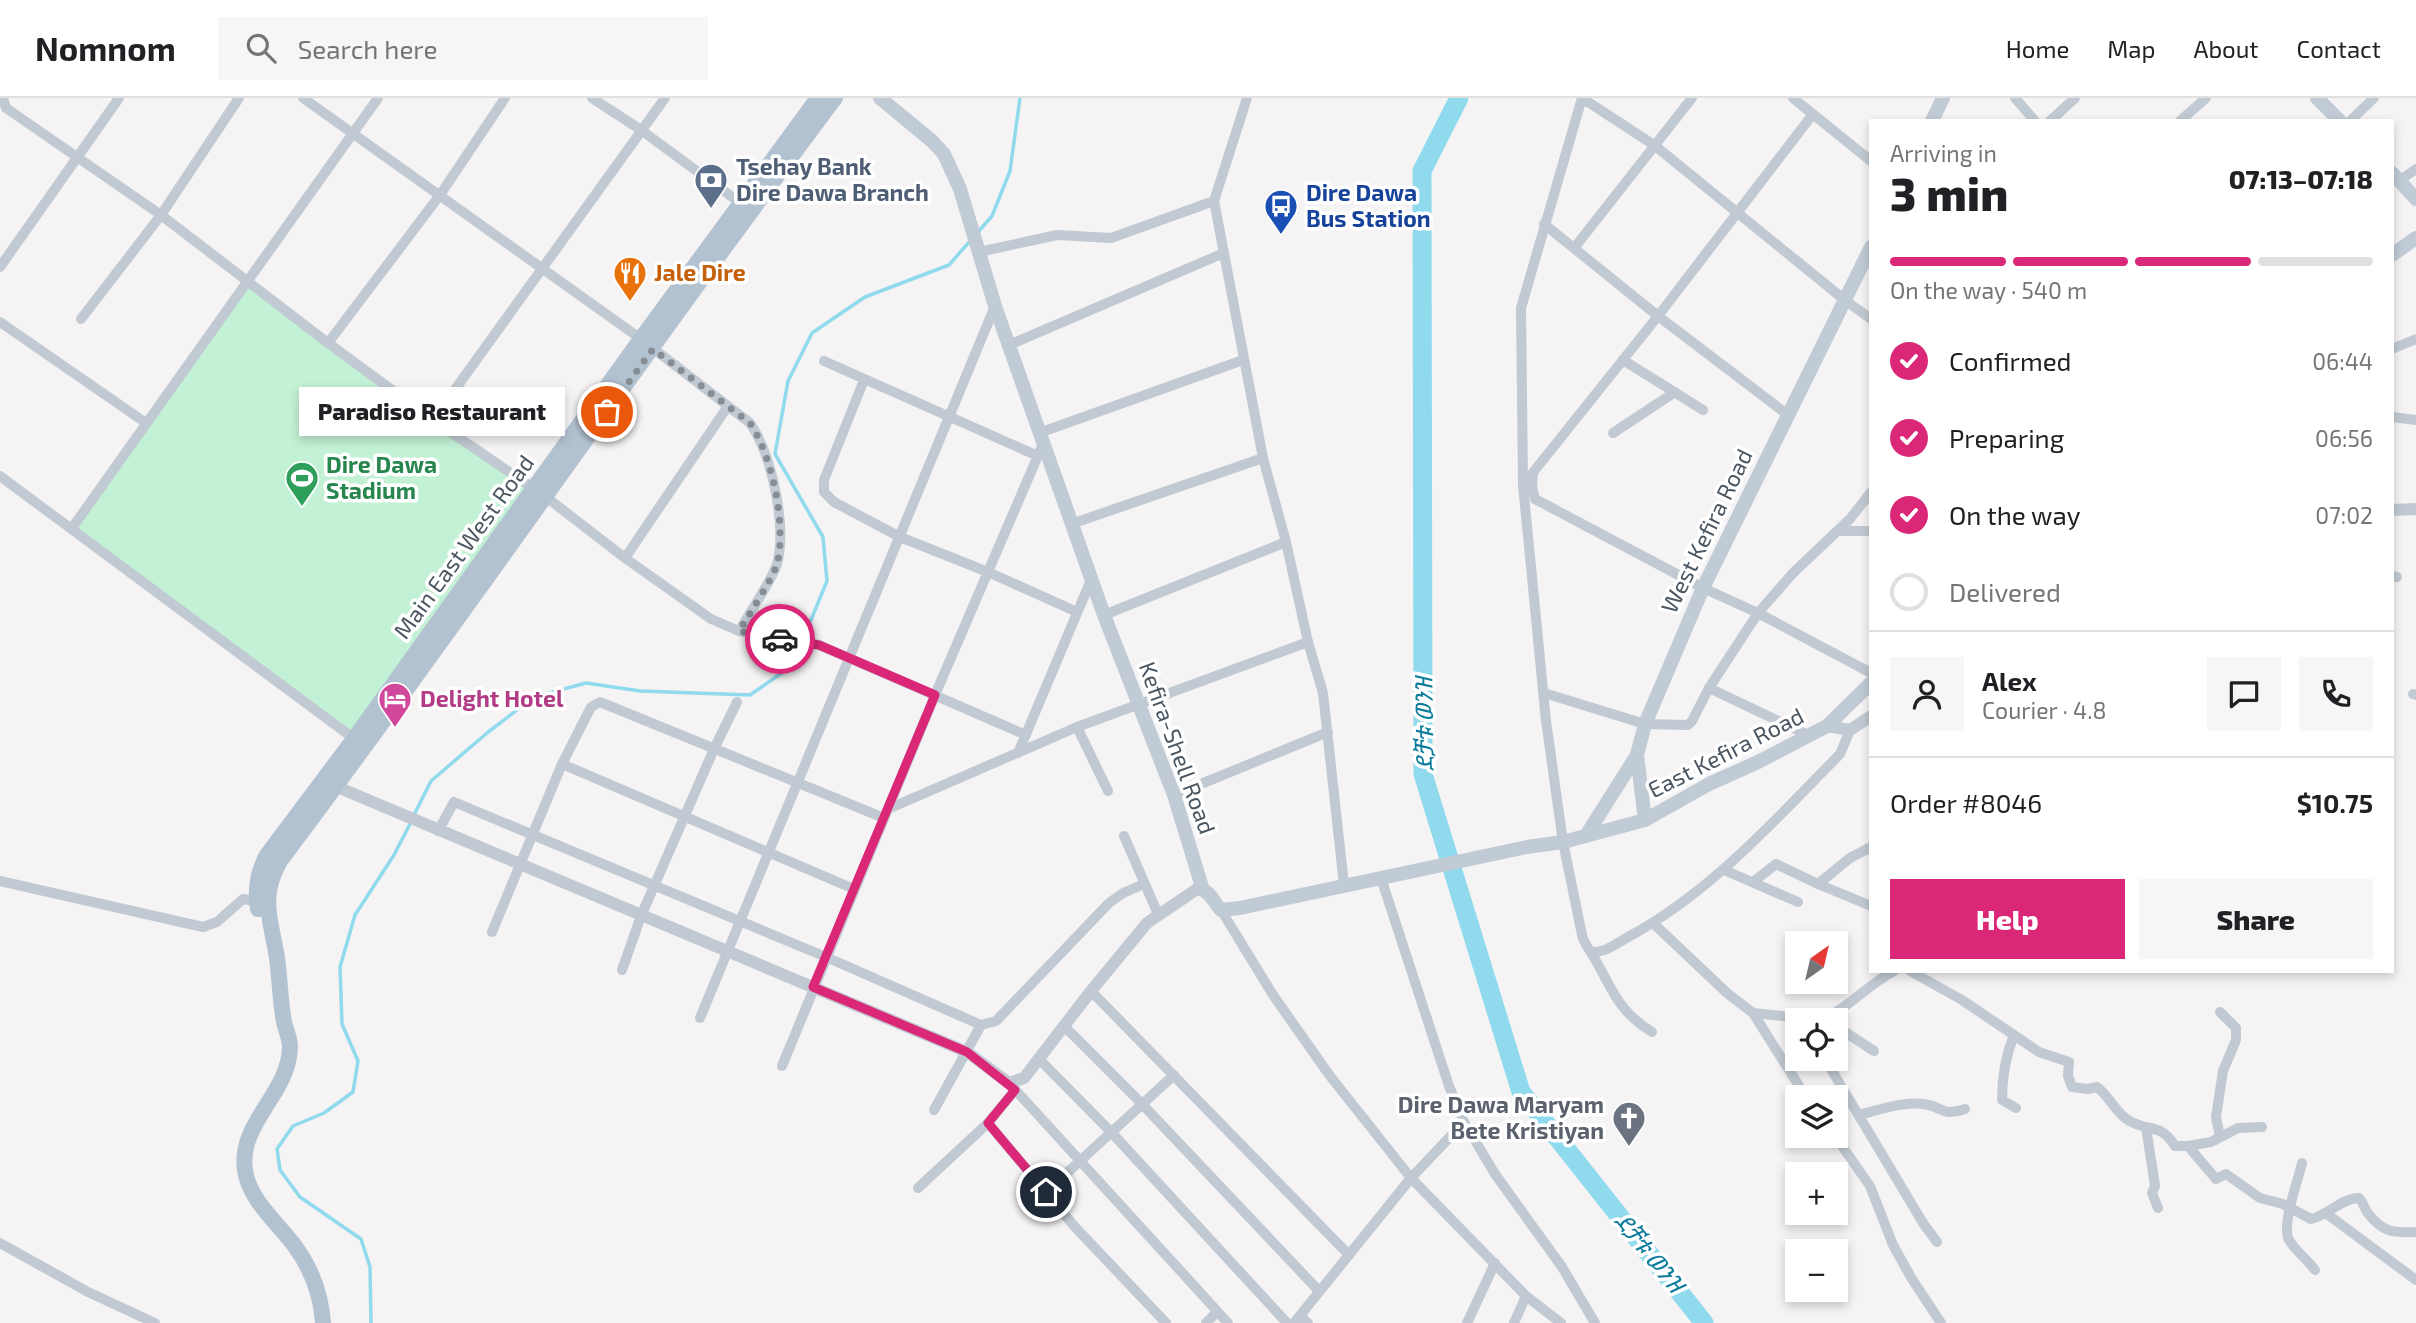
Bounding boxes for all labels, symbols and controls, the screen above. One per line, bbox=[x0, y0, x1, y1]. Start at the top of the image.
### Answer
search box bbox=[218, 17, 708, 80]
text: Nomnom bbox=[35, 28, 176, 68]
icon: search bbox=[242, 29, 280, 67]
text: Search here bbox=[298, 33, 437, 64]
text: Home bbox=[2006, 34, 2069, 63]
text: Map bbox=[2107, 34, 2155, 63]
text: About bbox=[2193, 34, 2259, 63]
text: Contact bbox=[2297, 34, 2381, 63]
text: Arriving in bbox=[1890, 139, 1997, 167]
place label: Tsehay Bank Dire Dawa Branch bbox=[736, 152, 929, 206]
bank icon: Tsehay Bank Dire Dawa Branch bbox=[692, 161, 730, 210]
text: 07:13–07:18 bbox=[2229, 163, 2373, 194]
text: 3 min bbox=[1890, 165, 2008, 220]
place label: Dire Dawa Bus Station bbox=[1306, 178, 1431, 232]
bus stop icon: Dire Dawa Bus Station bbox=[1262, 187, 1300, 236]
restaurant icon: Jale Dire bbox=[611, 254, 649, 303]
place label: Jale Dire bbox=[654, 258, 746, 286]
text: On the way · 540 m bbox=[1890, 276, 2087, 304]
icon: check bbox=[1890, 342, 1928, 380]
text: Confirmed bbox=[1949, 345, 2072, 376]
text: 06:44 bbox=[2312, 347, 2373, 375]
pin bbox=[577, 382, 637, 442]
callout: Paradiso Restaurant bbox=[299, 388, 565, 436]
icon: bag bbox=[588, 393, 626, 431]
text: Paradiso Restaurant bbox=[318, 397, 546, 425]
icon: check bbox=[1890, 419, 1928, 457]
text: Preparing bbox=[1949, 422, 2064, 453]
text: 06:56 bbox=[2315, 424, 2373, 452]
street label: West Kefira Road bbox=[1654, 444, 1758, 617]
street label: Main East West Road bbox=[387, 449, 539, 644]
place label: Dire Dawa Stadium bbox=[326, 450, 437, 504]
sports icon: Dire Dawa Stadium bbox=[283, 459, 321, 508]
icon: check bbox=[1890, 496, 1928, 534]
text: On the way bbox=[1949, 499, 2080, 530]
text: 07:02 bbox=[2315, 501, 2373, 529]
text: Delivered bbox=[1949, 576, 2061, 607]
courier bbox=[745, 604, 815, 674]
icon: car bbox=[761, 620, 799, 658]
button: person bbox=[1890, 657, 1964, 731]
button: chat bbox=[2207, 657, 2281, 731]
button: phone bbox=[2299, 657, 2373, 731]
street label: Kefira-Shell Road bbox=[1134, 658, 1222, 838]
text: Alex bbox=[1982, 665, 2037, 696]
water label: ደቻቱ ወንዝ bbox=[1408, 674, 1439, 771]
hotel icon: Delight Hotel bbox=[376, 680, 414, 729]
place label: Delight Hotel bbox=[420, 684, 564, 712]
text: Courier · 4.8 bbox=[1982, 696, 2106, 724]
street label: East Kefira Road bbox=[1643, 701, 1808, 803]
text: Order #8046 bbox=[1890, 787, 2042, 818]
text: $10.75 bbox=[2297, 787, 2373, 818]
button: Help bbox=[1890, 879, 2125, 959]
button: Share bbox=[2139, 879, 2373, 959]
north arrow bbox=[1785, 931, 1848, 994]
map controls bbox=[1785, 931, 1848, 1302]
button: locate bbox=[1785, 1008, 1848, 1071]
button: layers bbox=[1785, 1085, 1848, 1148]
place label: Dire Dawa Maryam Bete Kristiyan bbox=[1398, 1090, 1604, 1144]
church icon: Dire Dawa Maryam Bete Kristiyan bbox=[1610, 1099, 1648, 1148]
pin bbox=[1016, 1162, 1076, 1222]
button: + bbox=[1785, 1162, 1848, 1225]
icon: home bbox=[1027, 1173, 1065, 1211]
water label: ደቻቱ ወንዝ bbox=[1609, 1206, 1693, 1300]
button: − bbox=[1785, 1239, 1848, 1302]

